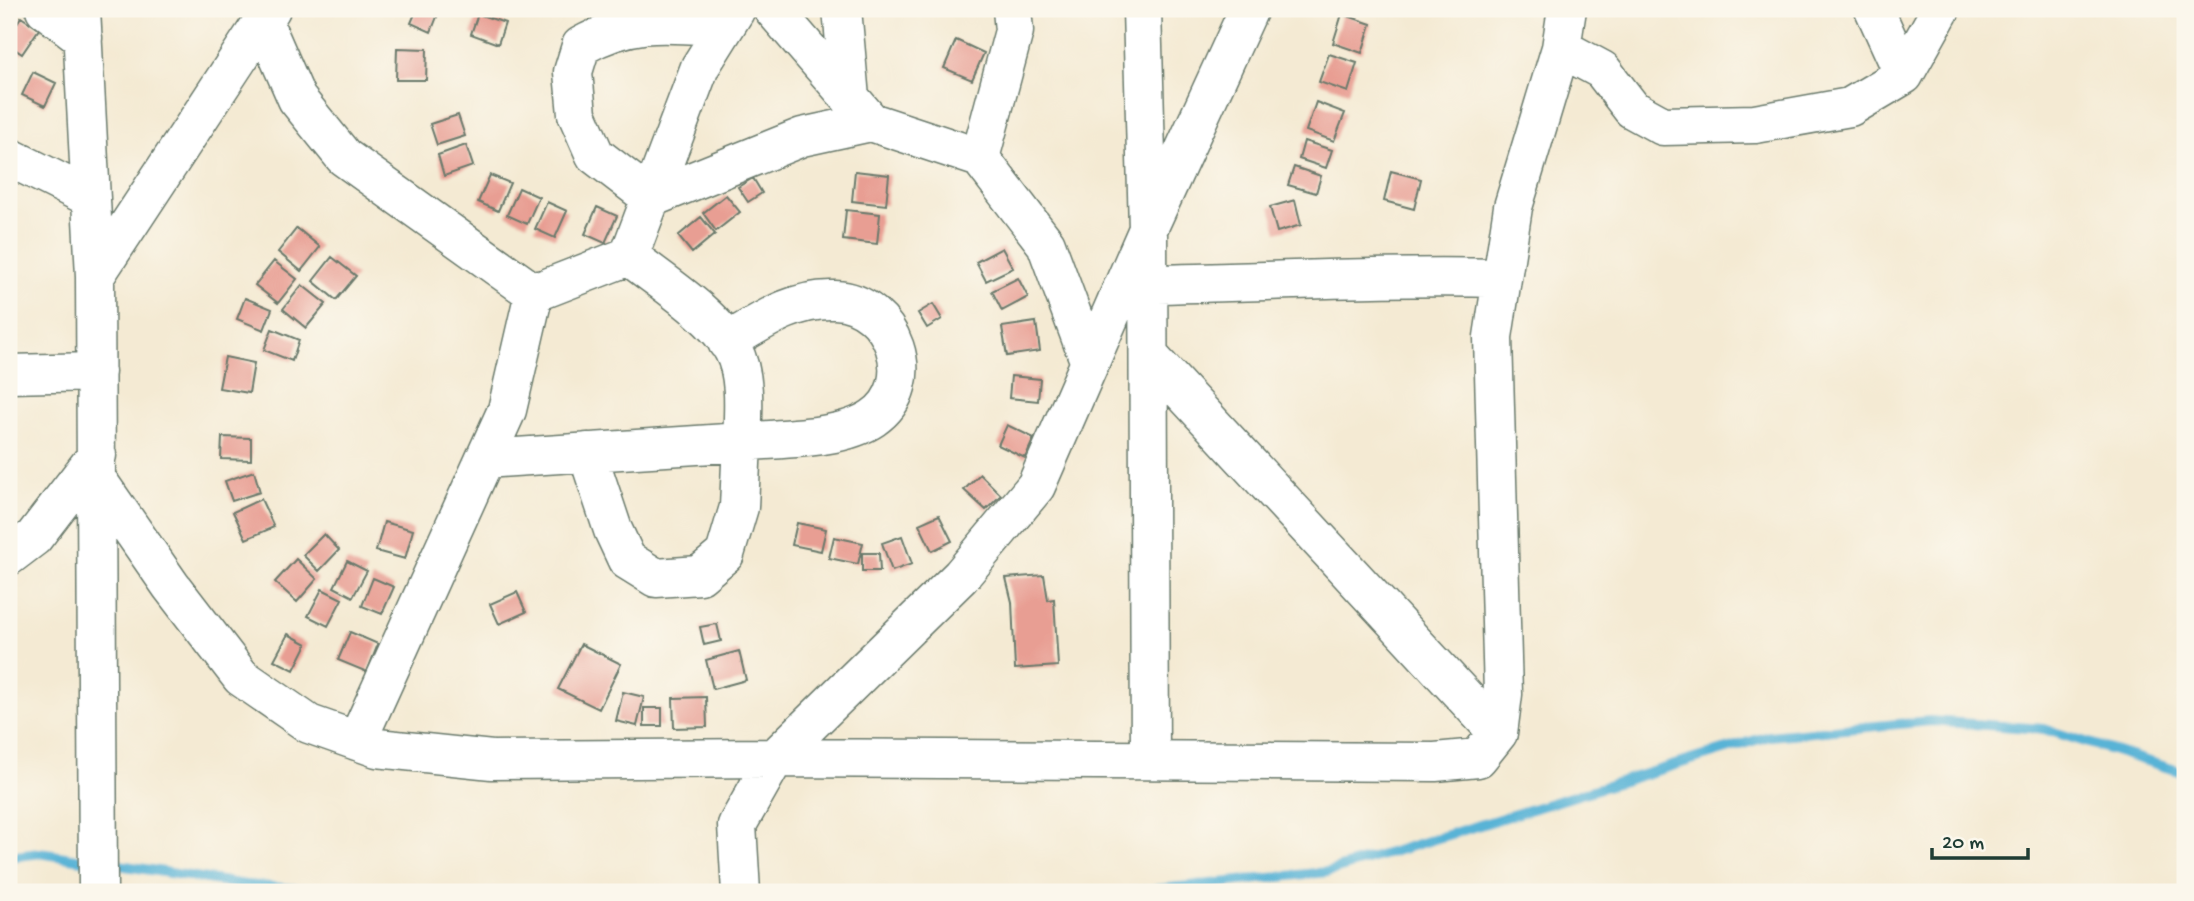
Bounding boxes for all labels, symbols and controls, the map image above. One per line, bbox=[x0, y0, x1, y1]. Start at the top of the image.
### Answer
scale bar bbox=[1932, 817, 2028, 861]
text: 20 m bbox=[1942, 832, 1984, 857]

